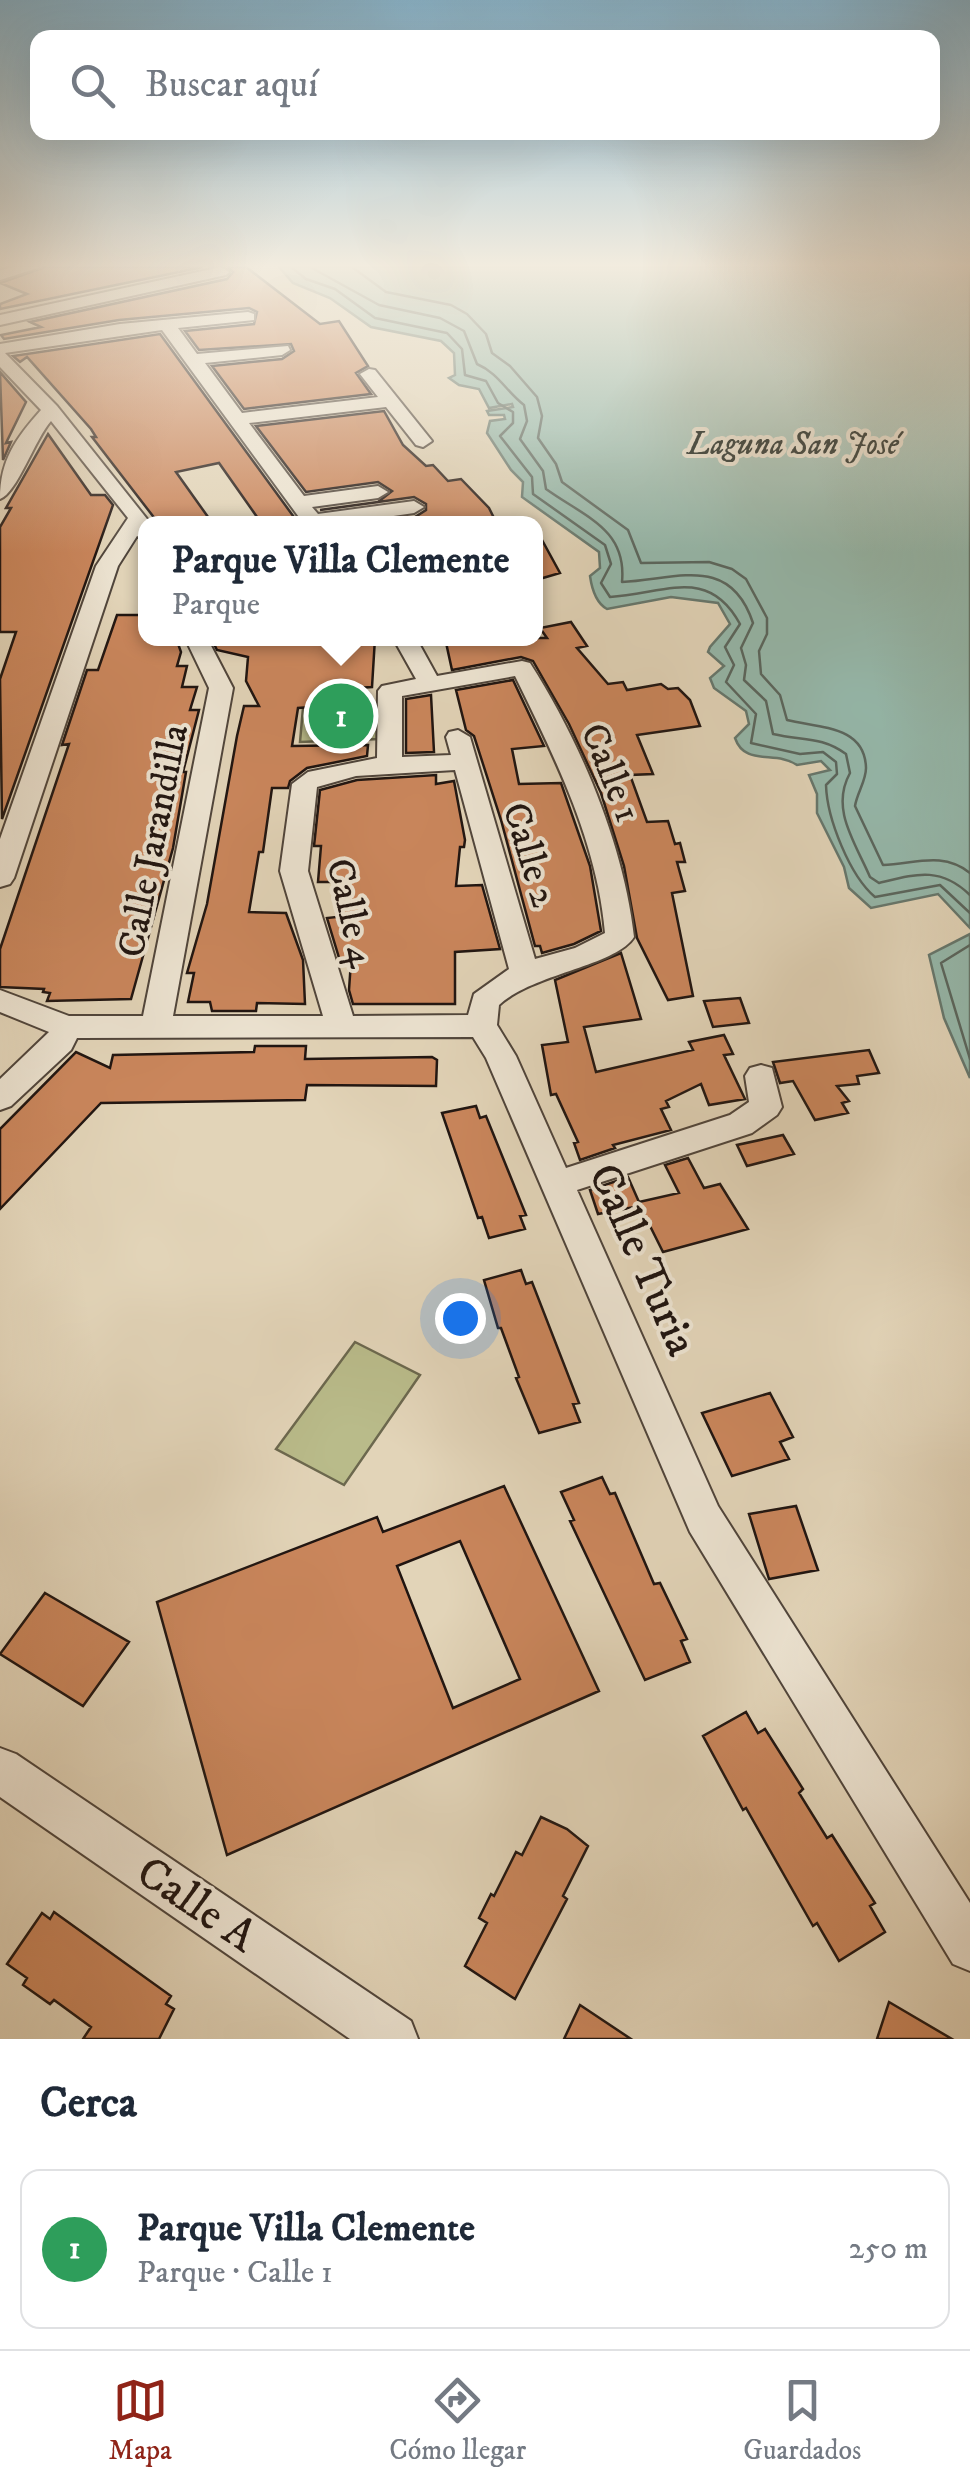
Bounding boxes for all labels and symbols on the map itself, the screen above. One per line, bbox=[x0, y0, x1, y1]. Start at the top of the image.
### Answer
water label: Laguna San José bbox=[685, 425, 904, 465]
pin: 1 bbox=[308, 678, 374, 754]
street label: Calle 1 bbox=[569, 717, 651, 829]
street label: Calle Jarandilla bbox=[108, 720, 200, 962]
street label: Calle 2 bbox=[490, 797, 568, 913]
street label: Calle 4 bbox=[314, 854, 386, 973]
street label: Calle Turia bbox=[575, 1155, 709, 1365]
your location bbox=[435, 1293, 486, 1344]
street label: Calle A bbox=[125, 1845, 267, 1966]

